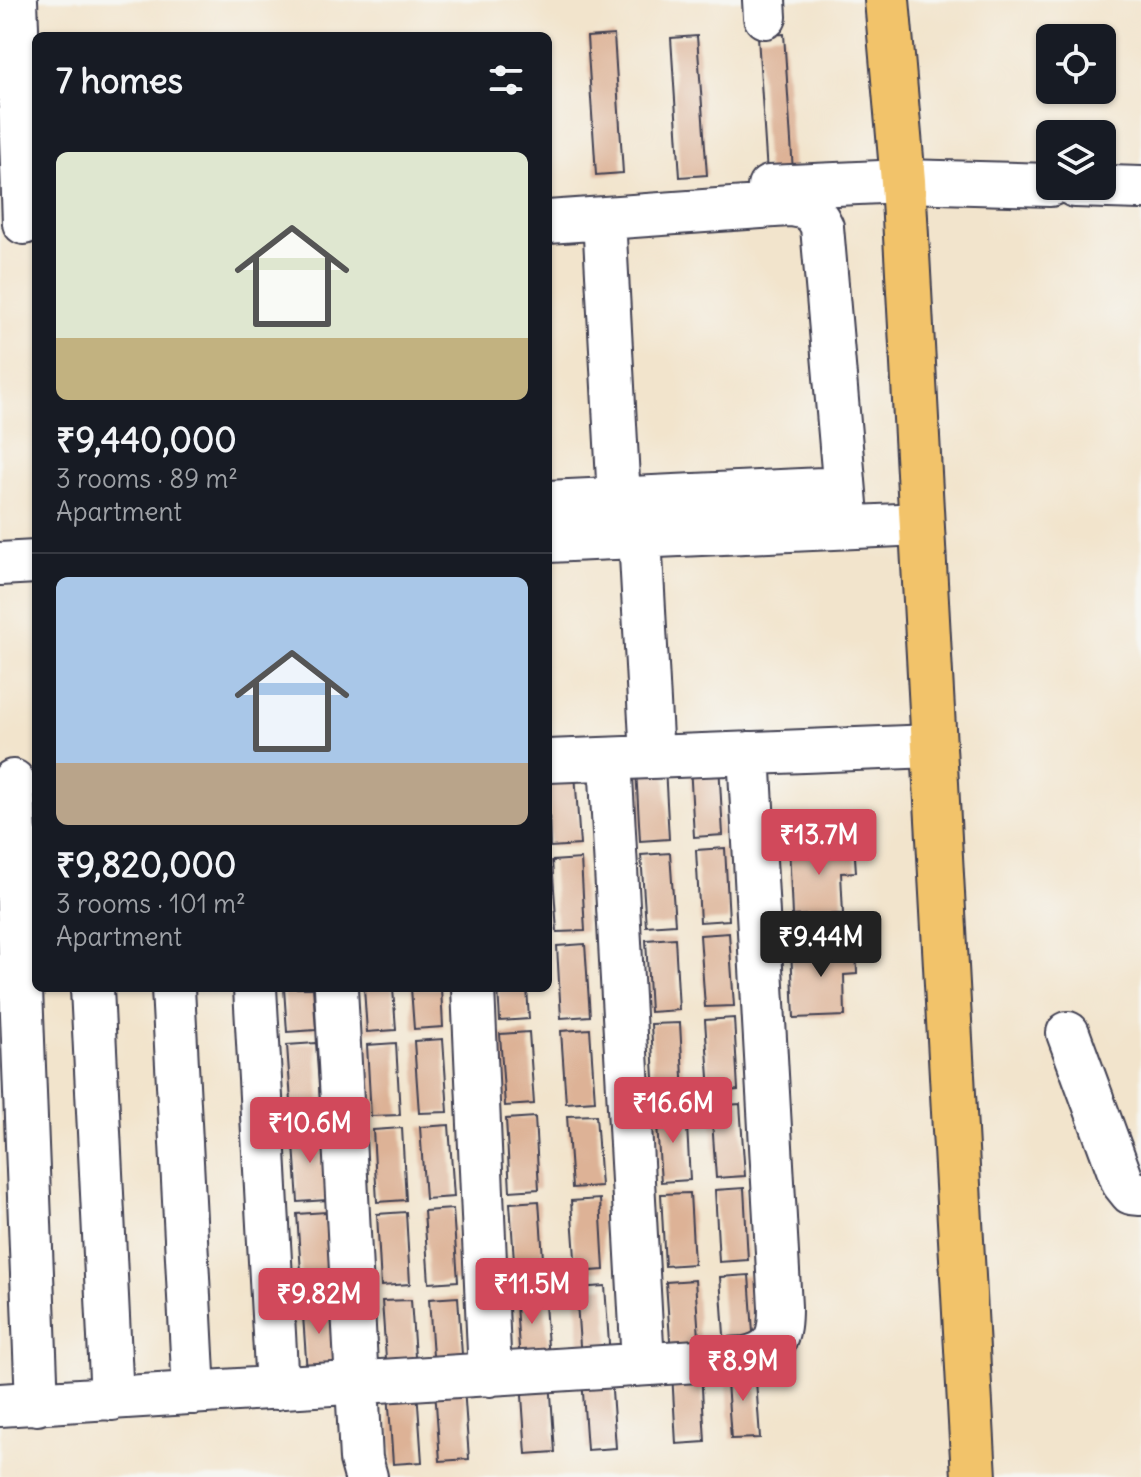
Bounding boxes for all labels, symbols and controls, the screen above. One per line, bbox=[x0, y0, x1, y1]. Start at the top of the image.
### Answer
map controls bbox=[1036, 24, 1116, 200]
button: locate bbox=[1036, 24, 1116, 104]
icon: filters bbox=[484, 58, 528, 102]
text: 7 homes bbox=[56, 59, 183, 102]
button: layers bbox=[1036, 120, 1116, 200]
icon: home bbox=[220, 204, 364, 348]
text: ₹9,440,000 bbox=[56, 418, 237, 461]
text: 3 rooms · 89 m² bbox=[56, 462, 238, 495]
text: Apartment bbox=[56, 495, 182, 528]
icon: home bbox=[220, 629, 364, 773]
pin: ₹13.7M bbox=[754, 809, 884, 877]
text: ₹13.7M bbox=[779, 818, 859, 851]
text: ₹9,820,000 bbox=[56, 843, 236, 886]
text: 3 rooms · 101 m² bbox=[56, 887, 246, 920]
pin: ₹9.44M bbox=[756, 911, 886, 979]
text: Apartment bbox=[56, 920, 182, 953]
text: ₹9.44M bbox=[778, 920, 864, 953]
pin: ₹16.6M bbox=[608, 1077, 738, 1145]
text: ₹16.6M bbox=[632, 1086, 714, 1119]
pin: ₹10.6M bbox=[245, 1097, 375, 1165]
text: ₹10.6M bbox=[268, 1106, 352, 1139]
pin: ₹11.5M bbox=[467, 1258, 597, 1326]
text: ₹11.5M bbox=[494, 1267, 570, 1300]
pin: ₹9.82M bbox=[254, 1268, 384, 1336]
text: ₹9.82M bbox=[277, 1277, 362, 1310]
pin: ₹8.9M bbox=[687, 1335, 799, 1403]
text: ₹8.9M bbox=[707, 1344, 779, 1377]

